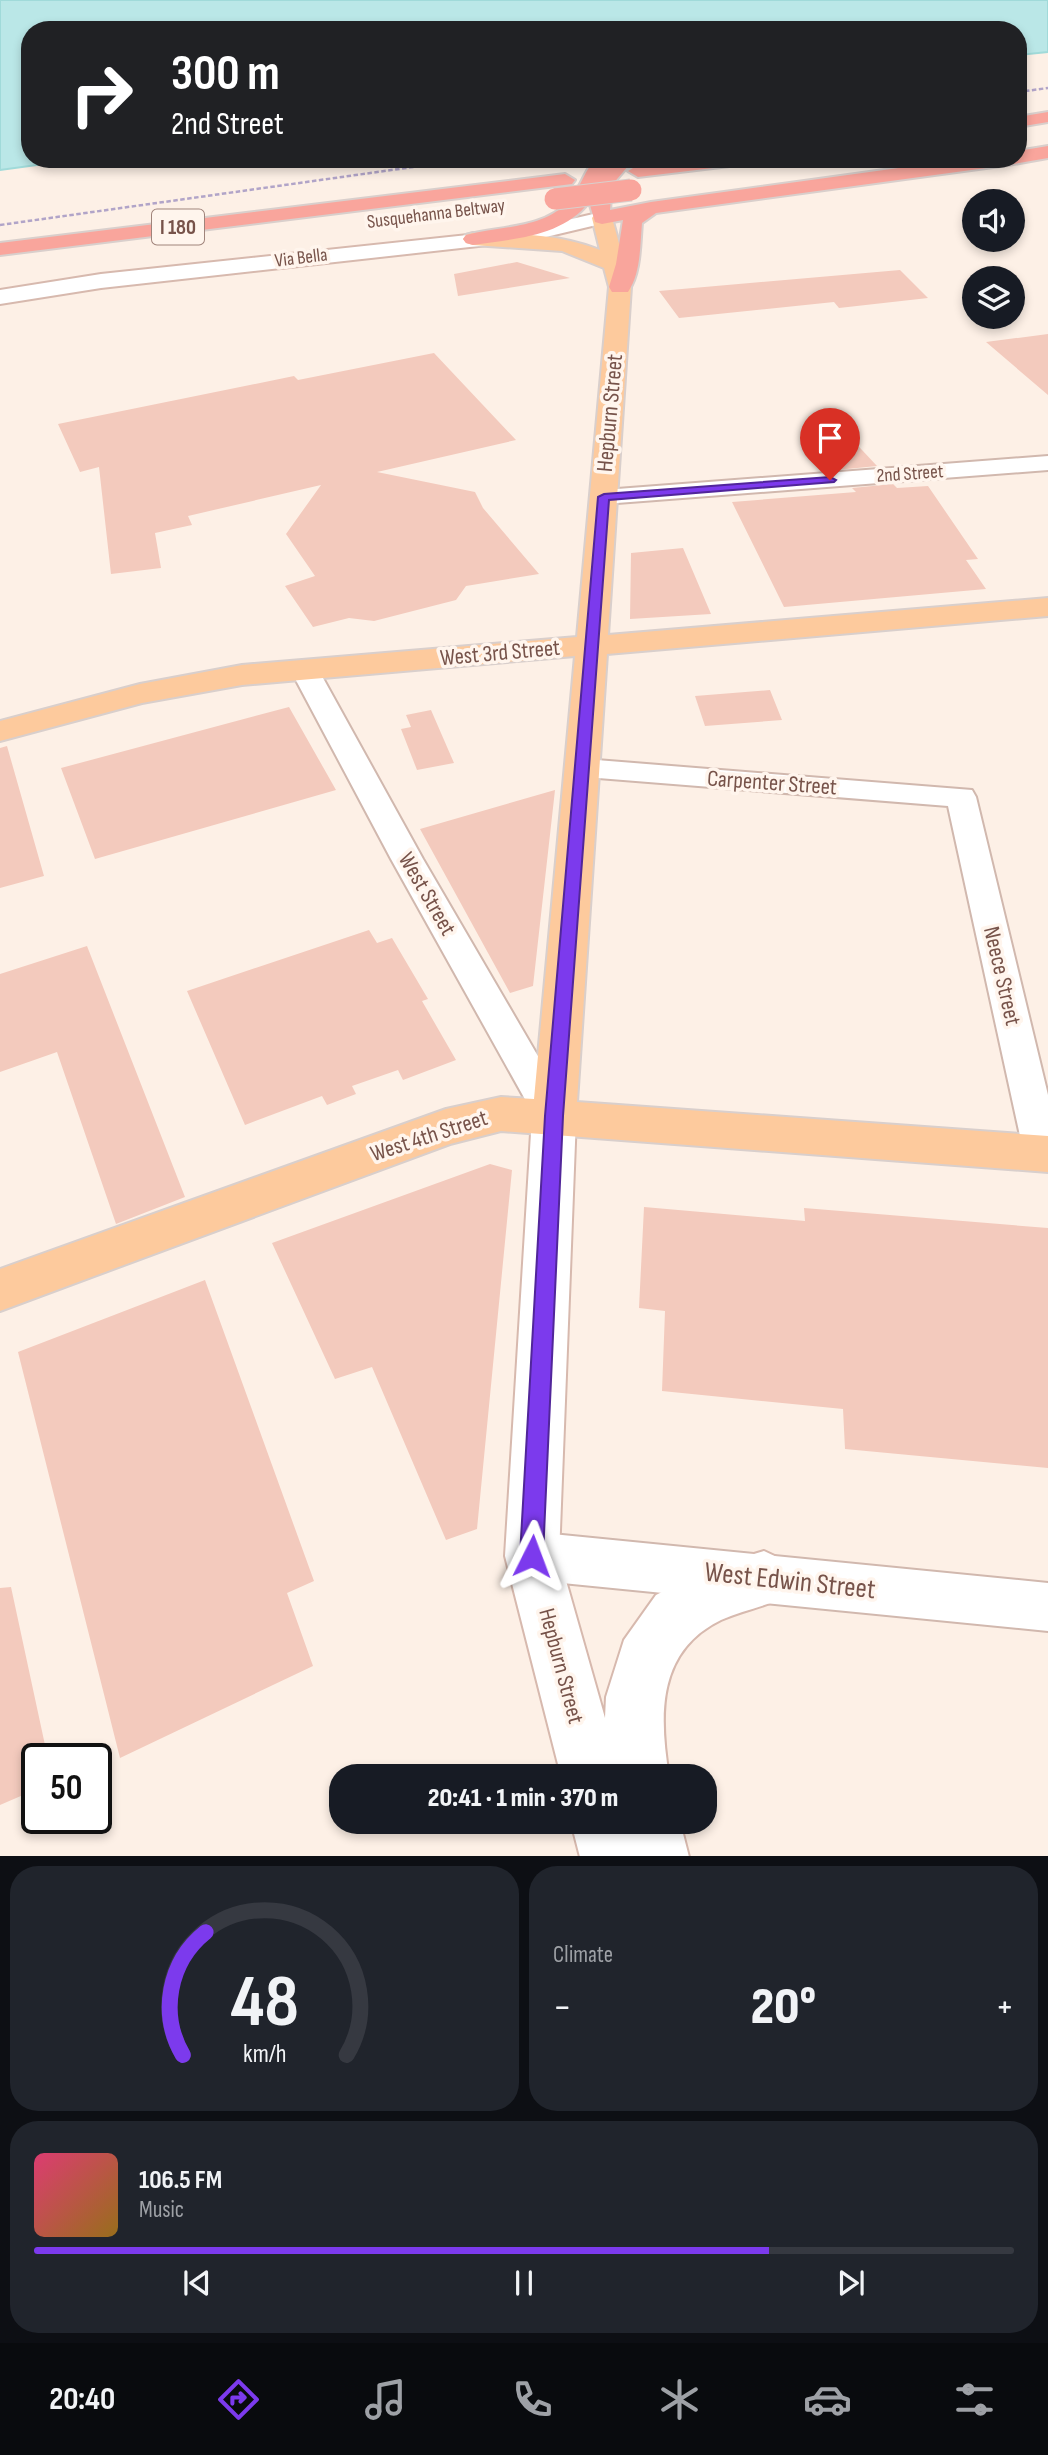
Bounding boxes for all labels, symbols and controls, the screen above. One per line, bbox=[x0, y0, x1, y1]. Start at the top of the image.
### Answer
text: 300 m bbox=[171, 45, 280, 104]
icon: right bbox=[56, 49, 147, 140]
text: 2nd Street bbox=[171, 105, 284, 144]
map controls bbox=[962, 189, 1025, 329]
button: sound bbox=[962, 189, 1025, 252]
street label: Susquehanna Beltway bbox=[366, 194, 507, 234]
road number: I 180 bbox=[152, 210, 204, 244]
street label: Via Bella bbox=[273, 243, 329, 273]
button: layers bbox=[962, 266, 1025, 329]
street label: Hepburn Street bbox=[591, 353, 629, 473]
pin bbox=[800, 408, 860, 480]
icon: arrive bbox=[811, 419, 849, 457]
street label: 2nd Street bbox=[876, 460, 944, 488]
street label: West 3rd Street bbox=[439, 634, 561, 672]
street label: Carpenter Street bbox=[706, 765, 838, 801]
street label: West Street bbox=[392, 847, 462, 941]
street label: Neece Street bbox=[977, 924, 1027, 1028]
street label: West 4th Street bbox=[367, 1104, 491, 1168]
position arrow bbox=[495, 1519, 569, 1593]
street label: West Edwin Street bbox=[703, 1556, 877, 1606]
street label: Hepburn Street bbox=[532, 1605, 590, 1727]
speed limit sign: 50 bbox=[21, 1743, 112, 1834]
text: 20:41 · 1 min · 370 m bbox=[428, 1783, 618, 1814]
text: Climate bbox=[553, 1941, 613, 1969]
text: 48 bbox=[230, 1959, 299, 2047]
text: 20° bbox=[751, 1976, 816, 2039]
text: − bbox=[553, 1985, 572, 2030]
text: + bbox=[995, 1985, 1014, 2030]
text: km/h bbox=[243, 2038, 286, 2069]
text: 106.5 FM bbox=[139, 2165, 222, 2196]
text: Music bbox=[139, 2196, 184, 2224]
icon: previous bbox=[178, 2264, 216, 2302]
icon: pause bbox=[505, 2264, 543, 2302]
icon: next bbox=[832, 2264, 870, 2302]
icon: directions bbox=[214, 2375, 263, 2424]
icon: music bbox=[361, 2375, 410, 2424]
icon: phone bbox=[508, 2375, 557, 2424]
icon: climate bbox=[655, 2375, 704, 2424]
icon: car bbox=[803, 2375, 852, 2424]
icon: filters bbox=[950, 2375, 999, 2424]
text: 20:40 bbox=[49, 2380, 115, 2419]

